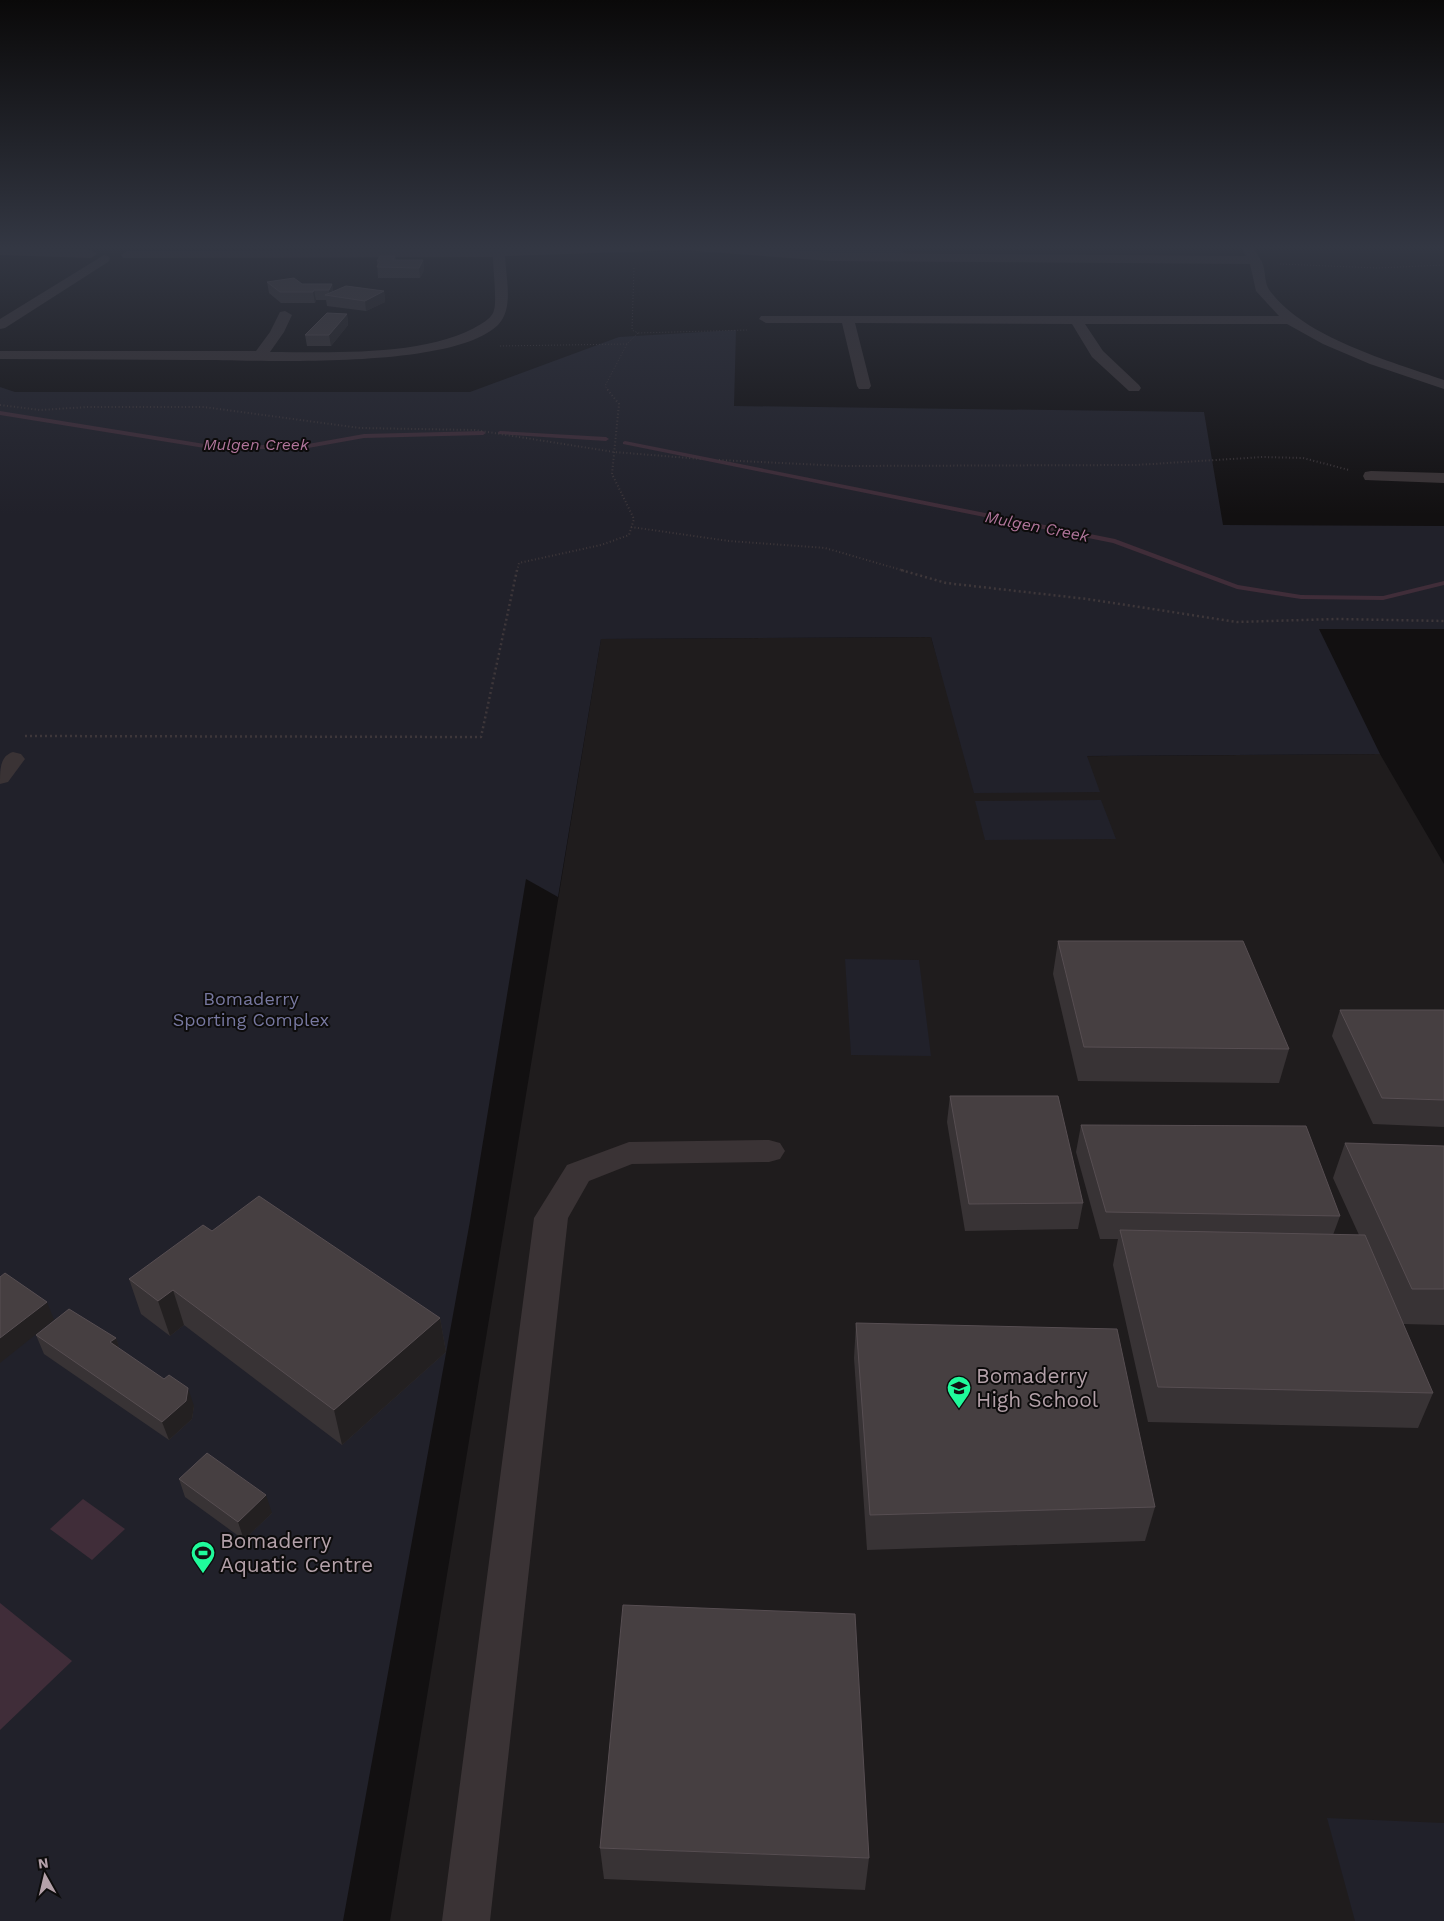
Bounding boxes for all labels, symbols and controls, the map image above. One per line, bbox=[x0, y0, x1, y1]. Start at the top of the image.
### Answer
water label: Mulgen Creek bbox=[203, 435, 310, 454]
water label: Mulgen Creek bbox=[983, 507, 1092, 546]
park label: Bomaderry Sporting Complex bbox=[173, 988, 329, 1030]
place label: Bomaderry High School bbox=[976, 1363, 1099, 1412]
school or university icon: Bomaderry High School bbox=[946, 1375, 972, 1409]
place label: Bomaderry Aquatic Centre bbox=[220, 1528, 373, 1577]
sports icon: Bomaderry Aquatic Centre bbox=[190, 1540, 216, 1574]
north arrow bbox=[20, 1851, 70, 1901]
text: N bbox=[37, 1854, 49, 1872]

